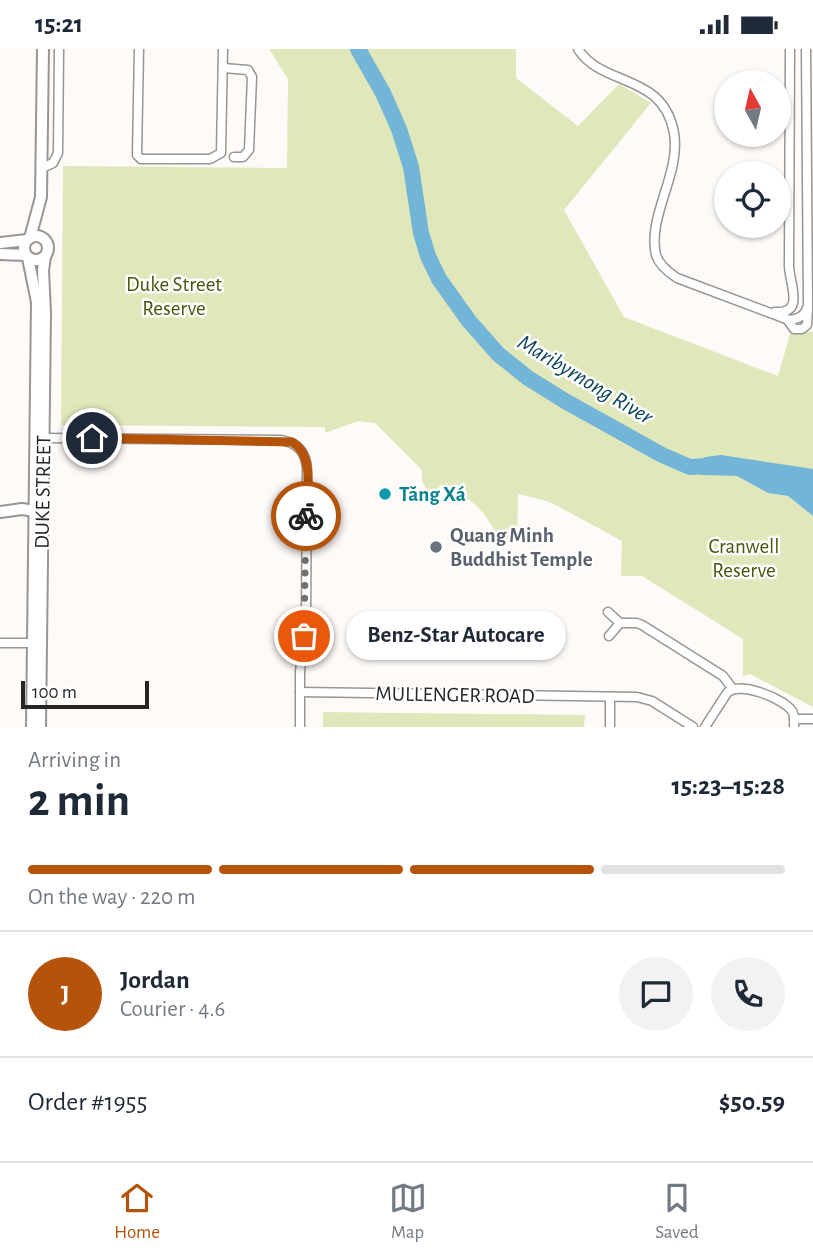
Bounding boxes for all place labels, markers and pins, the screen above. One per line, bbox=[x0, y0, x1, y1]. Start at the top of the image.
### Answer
pin bbox=[62, 408, 122, 468]
place label: Tăng Xá bbox=[399, 484, 466, 505]
marker: Tăng Xá bbox=[377, 486, 393, 502]
place label: Quang Minh Buddhist Temple bbox=[450, 525, 593, 570]
marker: Quang Minh Buddhist Temple bbox=[428, 539, 444, 555]
pin bbox=[274, 606, 334, 666]
callout: Benz-Star Autocare bbox=[346, 611, 566, 661]

